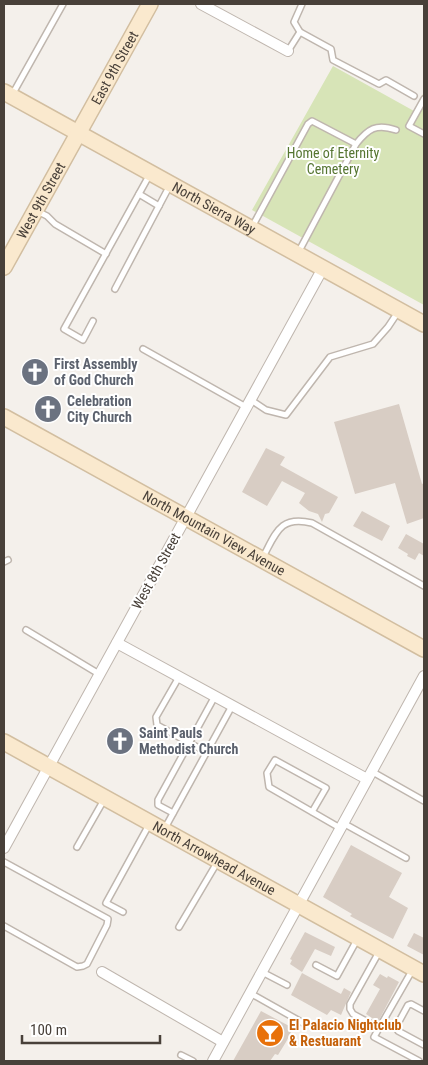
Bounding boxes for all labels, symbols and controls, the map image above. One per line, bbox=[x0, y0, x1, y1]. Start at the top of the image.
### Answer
street label: East 9th Street bbox=[88, 28, 141, 107]
park label: Home of Eternity Cemetery bbox=[287, 145, 379, 177]
street label: West 9th Street bbox=[13, 160, 68, 241]
street label: North Sierra Way bbox=[170, 179, 259, 238]
place label: First Assembly of God Church bbox=[54, 356, 138, 388]
church icon: First Assembly of God Church bbox=[20, 357, 50, 387]
place label: Celebration City Church bbox=[67, 393, 132, 425]
church icon: Celebration City Church bbox=[33, 394, 63, 424]
street label: North Mountain View Avenue bbox=[140, 487, 288, 579]
street label: West 8th Street bbox=[128, 530, 184, 612]
place label: Saint Pauls Methodist Church bbox=[139, 725, 239, 757]
church icon: Saint Pauls Methodist Church bbox=[105, 726, 135, 756]
street label: North Arrowhead Avenue bbox=[150, 818, 279, 899]
scale bar bbox=[22, 1012, 160, 1044]
place label: El Palacio Nightclub & Restuarant bbox=[289, 1017, 402, 1049]
bar icon: El Palacio Nightclub & Restuarant bbox=[255, 1018, 285, 1048]
text: 100 m bbox=[30, 1021, 67, 1039]

